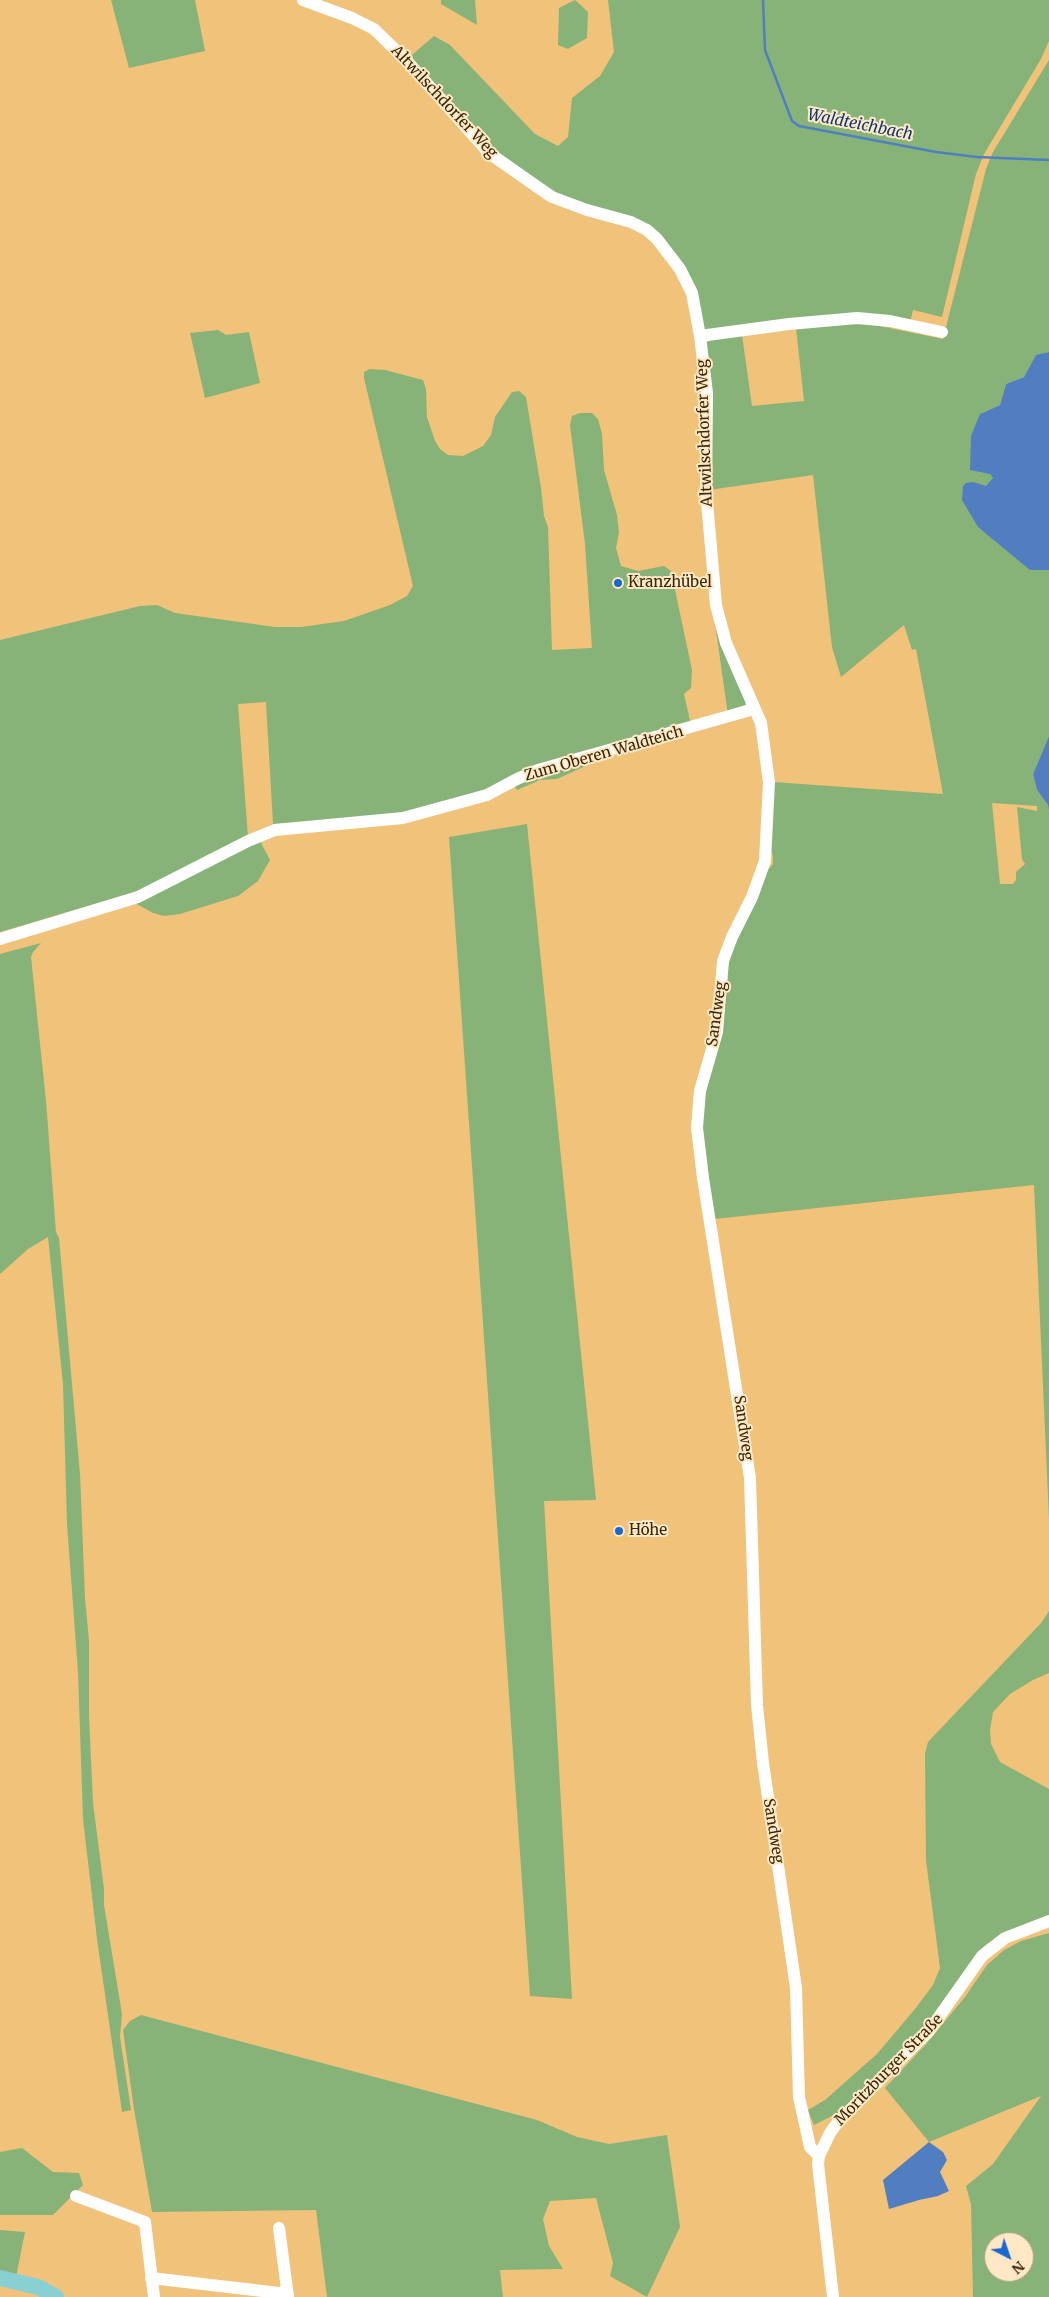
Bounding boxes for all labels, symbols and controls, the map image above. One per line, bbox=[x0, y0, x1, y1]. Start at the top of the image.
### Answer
street label: Altwilschdorfer Weg bbox=[387, 42, 501, 162]
water label: Waldteichbach bbox=[806, 105, 914, 145]
street label: Altwilschdorfer Weg bbox=[693, 359, 717, 507]
place label: Kranzhübel bbox=[628, 574, 712, 592]
marker: Kranzhübel bbox=[612, 577, 624, 589]
street label: Zum Oberen Waldteich bbox=[522, 723, 686, 785]
street label: Sandweg bbox=[704, 980, 730, 1048]
street label: Sandweg bbox=[730, 1394, 756, 1462]
place label: Höhe bbox=[629, 1522, 667, 1540]
marker: Höhe bbox=[613, 1525, 625, 1537]
street label: Sandweg bbox=[759, 1797, 787, 1865]
street label: Moritzburger Straße bbox=[831, 2011, 947, 2129]
north arrow bbox=[984, 2232, 1034, 2282]
text: N bbox=[1008, 2257, 1028, 2278]

